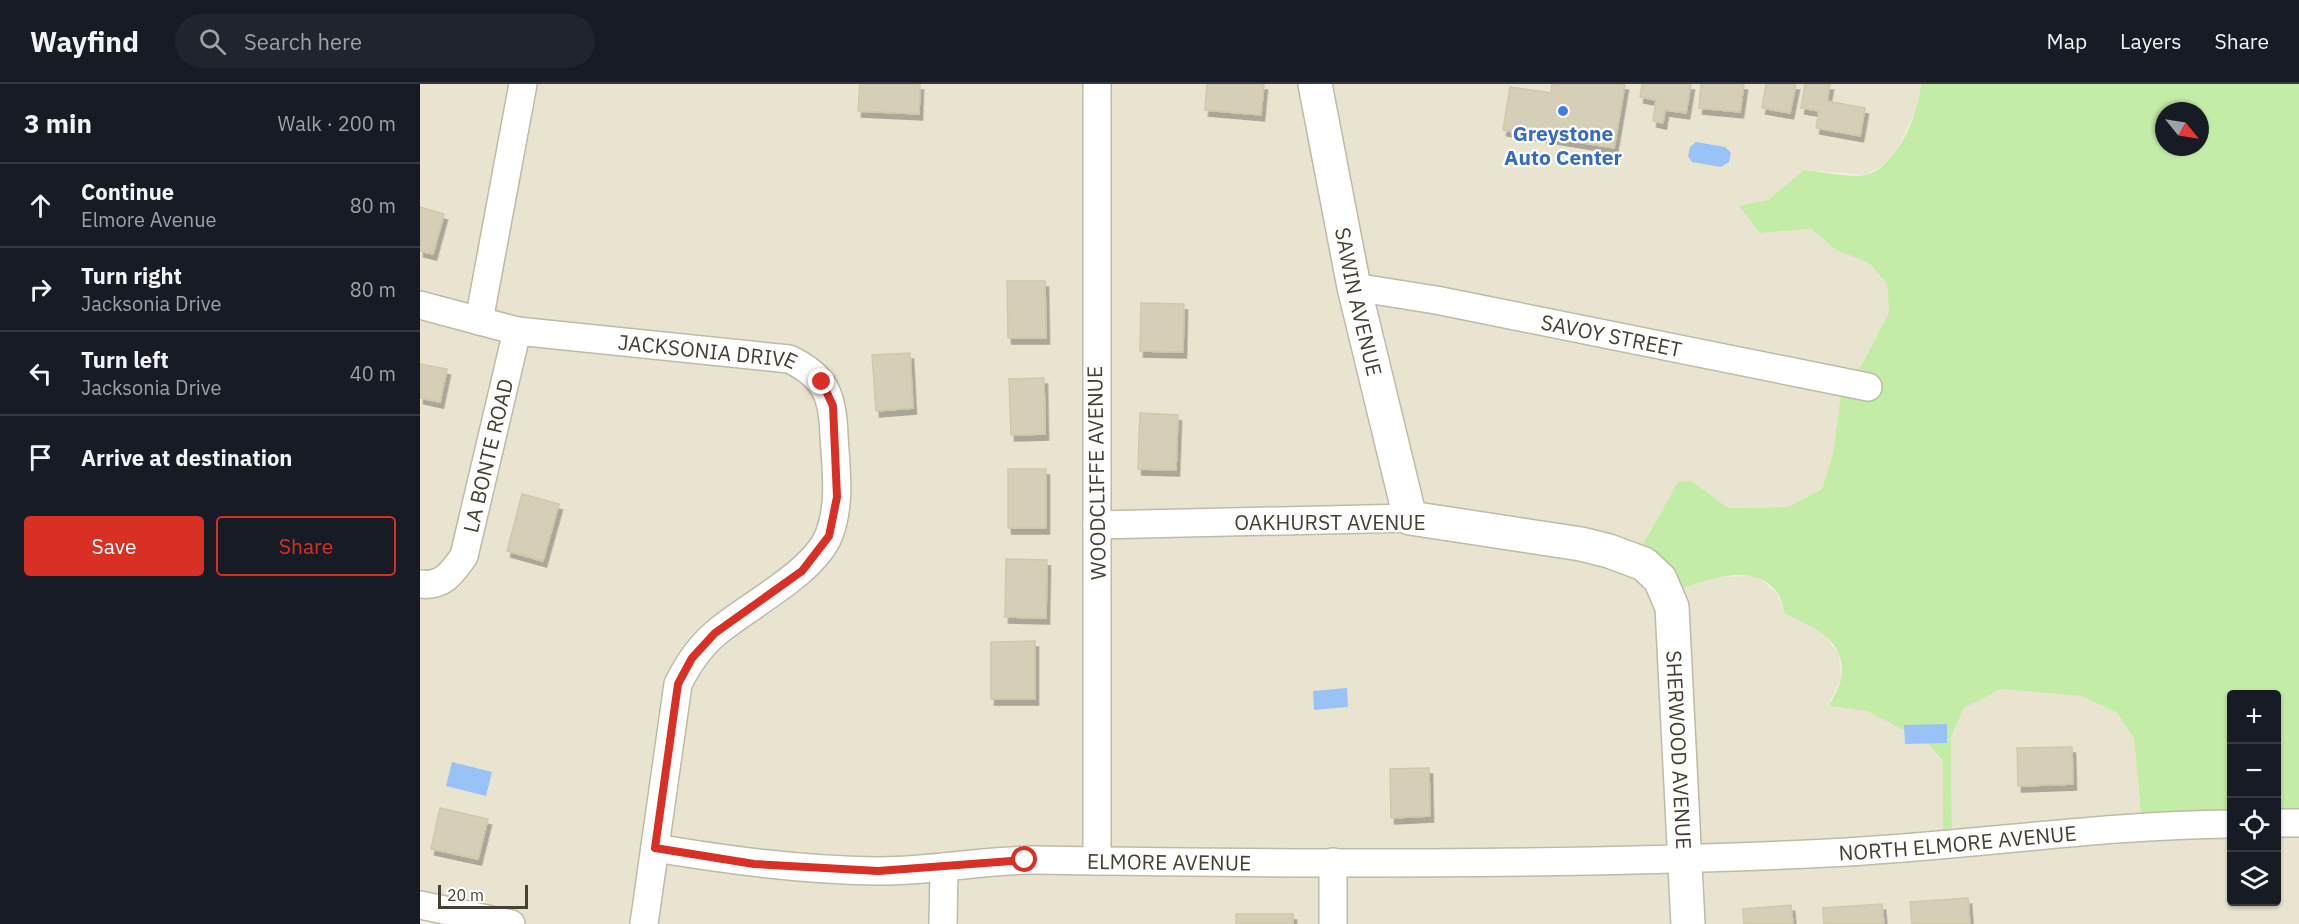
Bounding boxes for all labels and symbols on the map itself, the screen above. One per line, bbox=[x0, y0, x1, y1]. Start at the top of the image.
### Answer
north arrow bbox=[2155, 102, 2209, 156]
marker: Greystone Auto Center bbox=[1556, 104, 1570, 118]
place label: Greystone Auto Center bbox=[1504, 119, 1622, 171]
street label: SAWIN AVENUE bbox=[1329, 225, 1389, 379]
street label: SAVOY STREET bbox=[1539, 307, 1684, 363]
street label: JACKSONIA DRIVE bbox=[617, 327, 802, 375]
street label: WOODCLIFFE AVENUE bbox=[1080, 366, 1112, 580]
route end bbox=[808, 368, 834, 394]
street label: LA BONTE ROAD bbox=[456, 376, 519, 535]
street label: OAKHURST AVENUE bbox=[1234, 508, 1426, 536]
street label: SHERWOOD AVENUE bbox=[1660, 650, 1698, 850]
street label: NORTH ELMORE AVENUE bbox=[1838, 818, 2078, 866]
route start bbox=[1011, 846, 1037, 872]
street label: ELMORE AVENUE bbox=[1087, 847, 1251, 877]
scale bar bbox=[438, 882, 528, 910]

